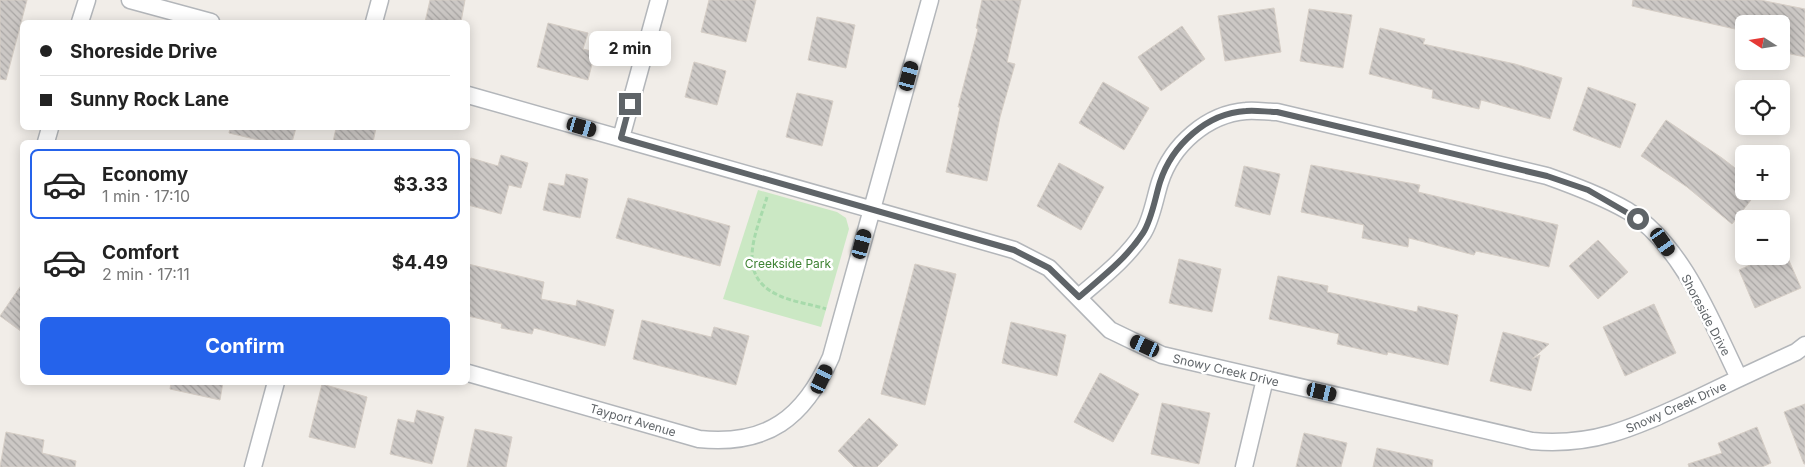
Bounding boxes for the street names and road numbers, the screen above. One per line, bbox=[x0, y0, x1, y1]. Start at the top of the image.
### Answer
street label: Shoreside Drive bbox=[1678, 272, 1734, 358]
street label: Snowy Creek Drive bbox=[1171, 350, 1281, 390]
street label: Snowy Creek Drive bbox=[1623, 378, 1729, 436]
street label: Tayport Avenue bbox=[588, 401, 678, 439]

